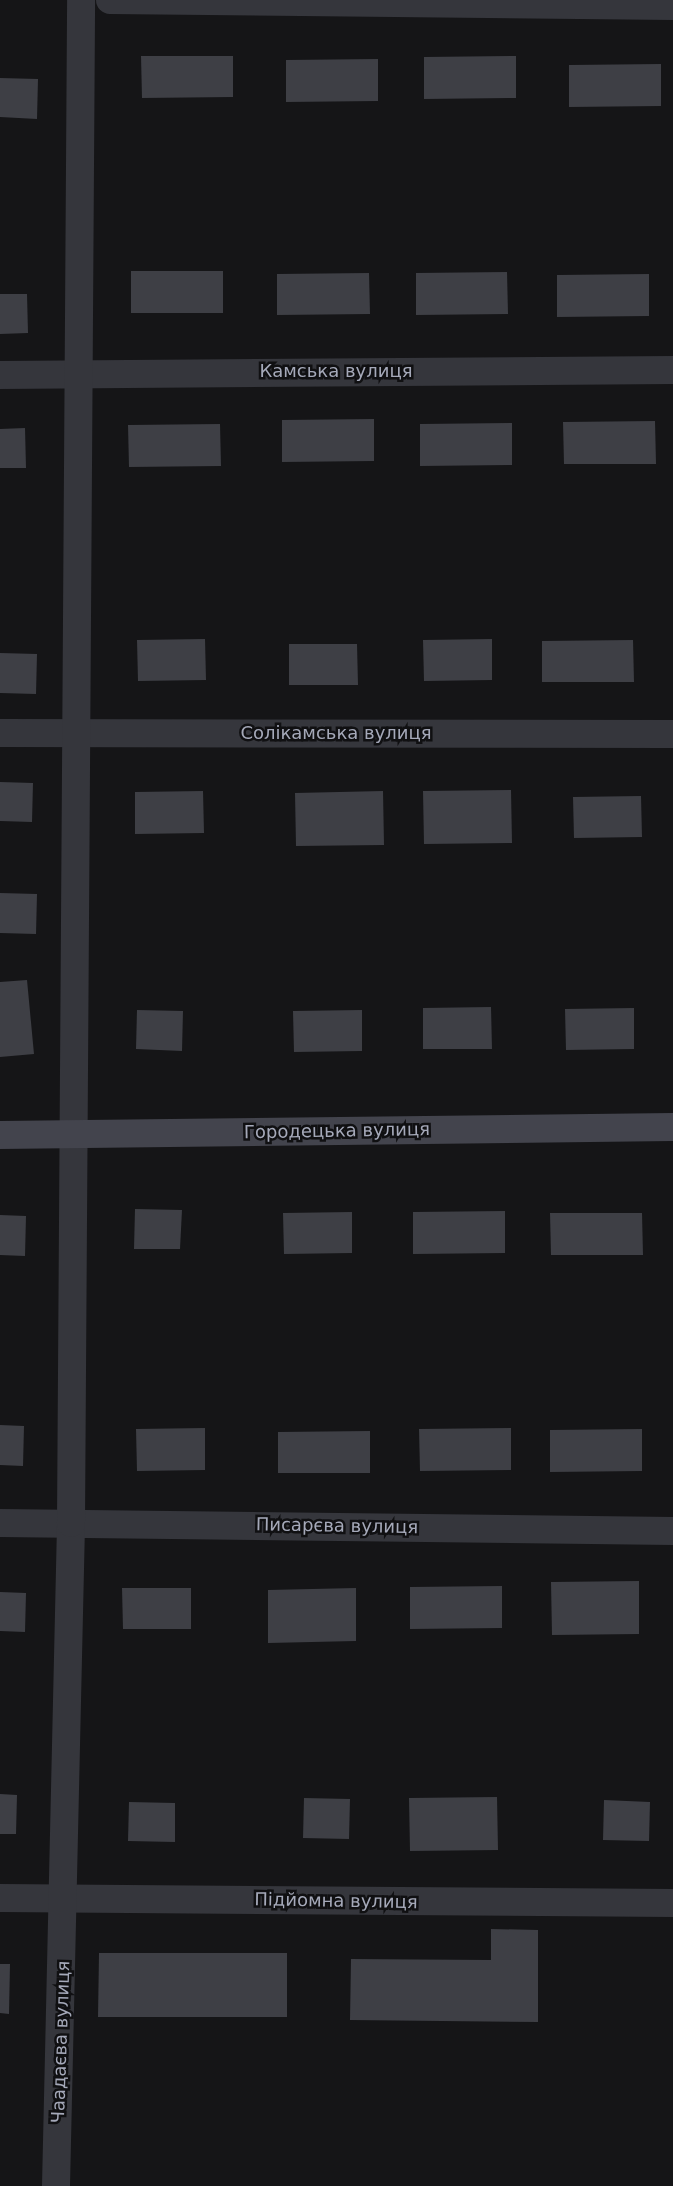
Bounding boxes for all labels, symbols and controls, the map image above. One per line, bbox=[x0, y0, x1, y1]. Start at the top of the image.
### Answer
street label: Камська вулиця bbox=[259, 360, 413, 382]
street label: Солікамська вулиця bbox=[240, 722, 432, 744]
street label: Городецька вулиця bbox=[244, 1119, 430, 1143]
street label: Писарєва вулиця bbox=[256, 1514, 418, 1538]
street label: Підйомна вулиця bbox=[254, 1889, 418, 1913]
street label: Чаадаєва вулиця bbox=[47, 1960, 75, 2124]

